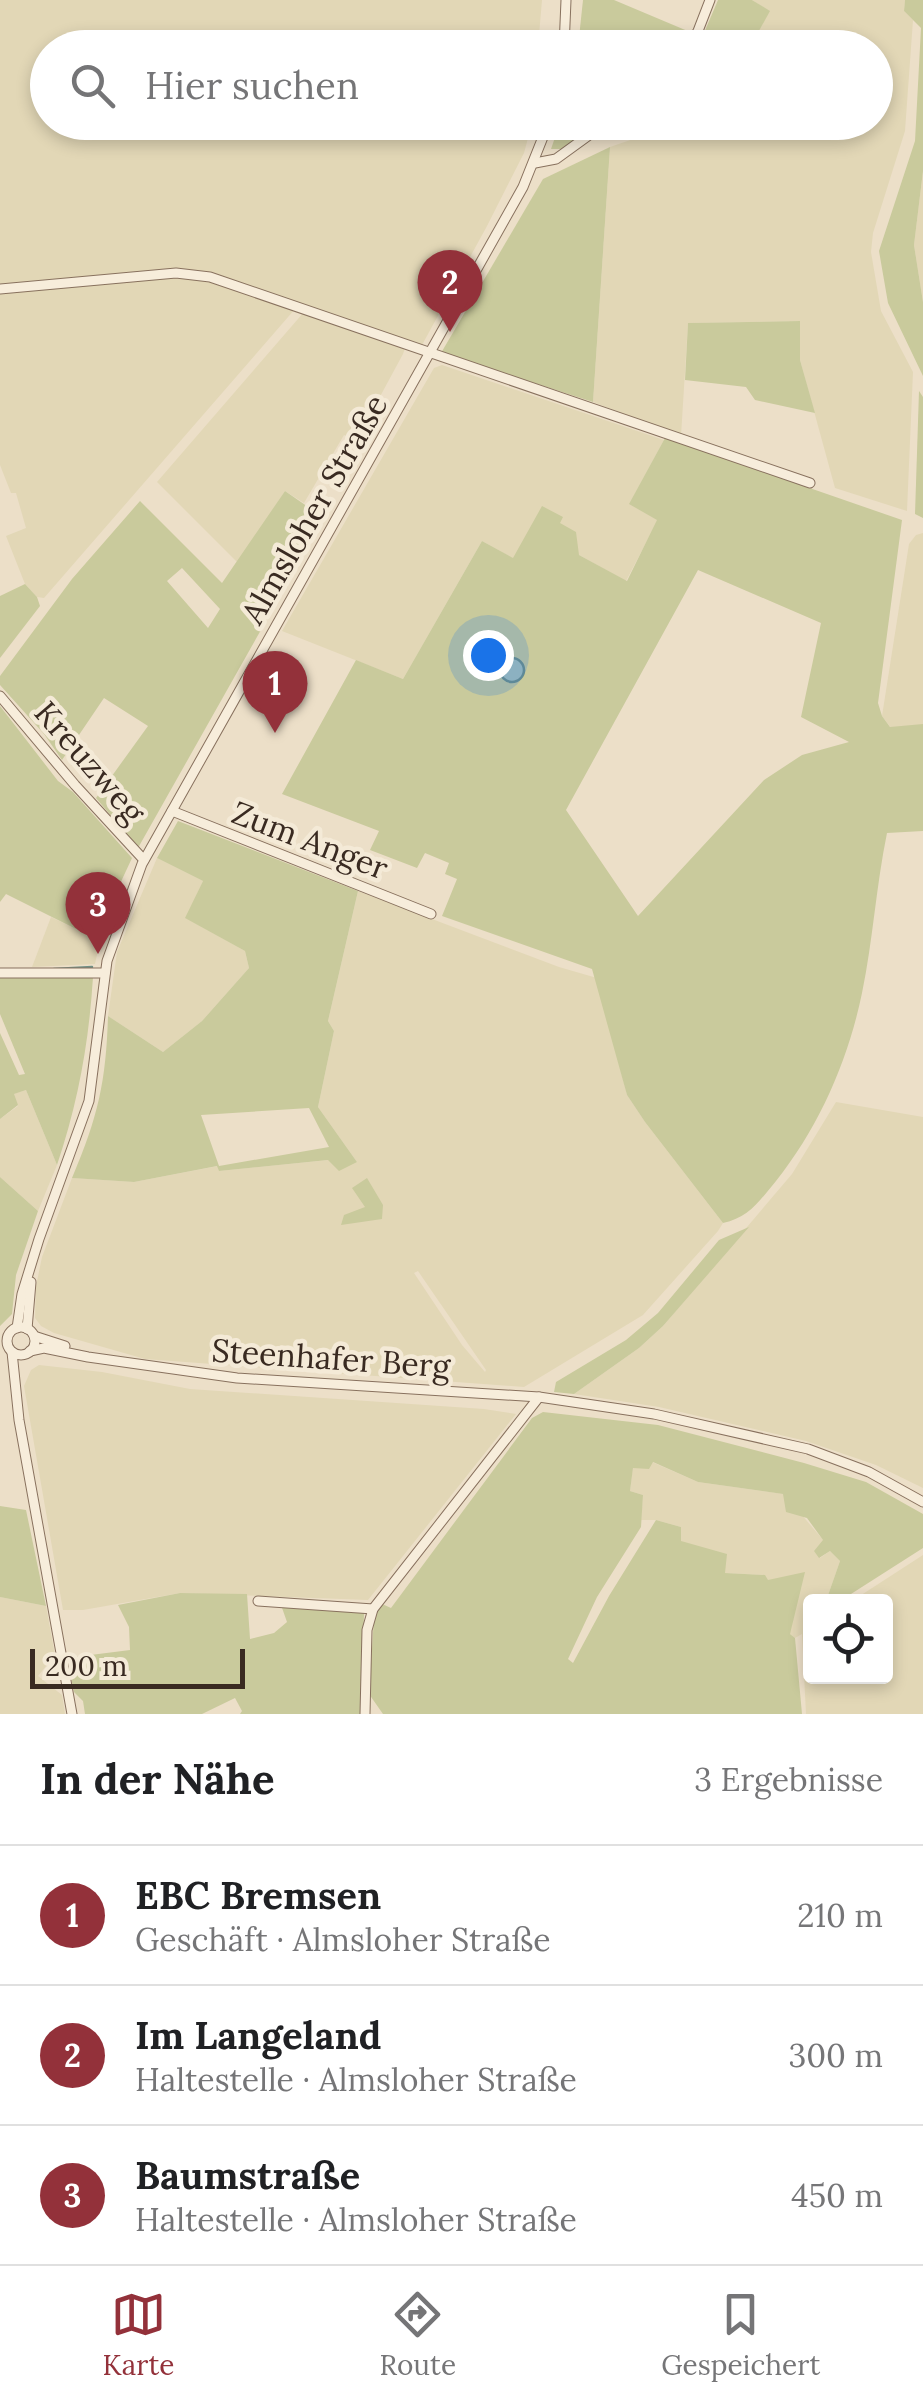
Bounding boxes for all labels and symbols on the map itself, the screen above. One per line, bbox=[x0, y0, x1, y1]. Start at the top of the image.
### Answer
pin: 2 bbox=[418, 250, 482, 332]
street label: Almsloher Straße bbox=[231, 387, 396, 632]
your location bbox=[463, 630, 514, 681]
pin: 1 bbox=[242, 650, 308, 733]
street label: Kreuzweg bbox=[26, 692, 155, 832]
street label: Zum Anger bbox=[226, 792, 394, 889]
pin: 3 bbox=[66, 872, 130, 954]
street label: Steenhafer Berg bbox=[210, 1329, 453, 1387]
scale bar bbox=[30, 1644, 245, 1688]

